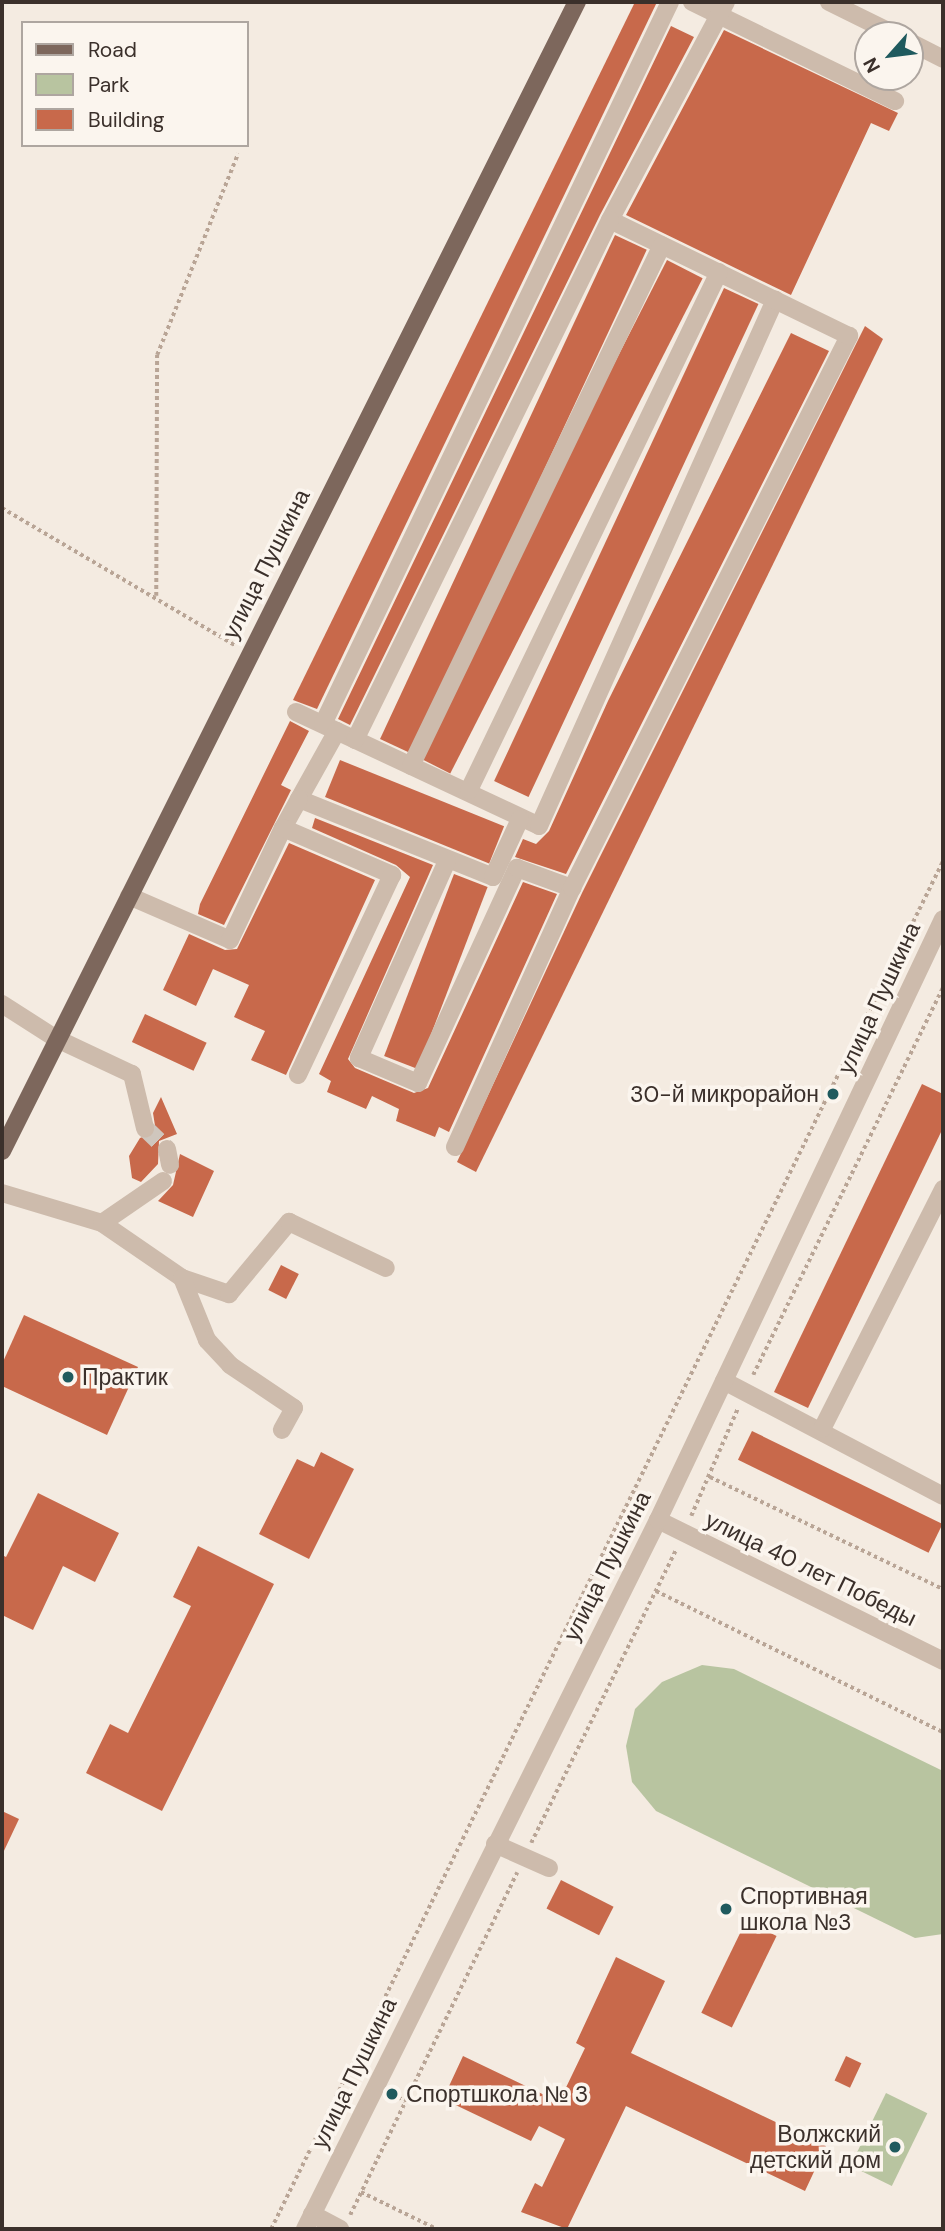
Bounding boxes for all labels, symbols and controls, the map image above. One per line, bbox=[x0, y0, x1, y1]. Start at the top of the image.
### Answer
legend bbox=[21, 21, 248, 147]
north arrow bbox=[854, 21, 924, 91]
text: Road bbox=[88, 36, 137, 64]
text: N bbox=[857, 53, 886, 77]
text: Park bbox=[88, 71, 129, 99]
text: Building bbox=[88, 106, 164, 134]
street label: улица Пушкина bbox=[216, 485, 316, 643]
street label: улица Пушкина bbox=[832, 918, 926, 1078]
place label: 30-й микрорайон bbox=[630, 1080, 819, 1108]
marker: 30-й микрорайон bbox=[825, 1086, 841, 1102]
place label: Практик bbox=[82, 1363, 168, 1391]
marker: Практик bbox=[60, 1369, 76, 1385]
street label: улица Пушкина bbox=[557, 1487, 657, 1645]
street label: улица 40 лет Победы bbox=[701, 1506, 921, 1632]
place label: Спортивная школа №3 bbox=[740, 1882, 868, 1936]
marker: Спортивная школа №3 bbox=[718, 1901, 734, 1917]
street label: улица Пушкина bbox=[306, 1993, 402, 2153]
place label: Спортшкола № 3 bbox=[406, 2080, 588, 2108]
marker: Спортшкола № 3 bbox=[384, 2086, 400, 2102]
place label: Волжский детский дом bbox=[750, 2120, 881, 2174]
marker: Волжский детский дом bbox=[887, 2139, 903, 2155]

